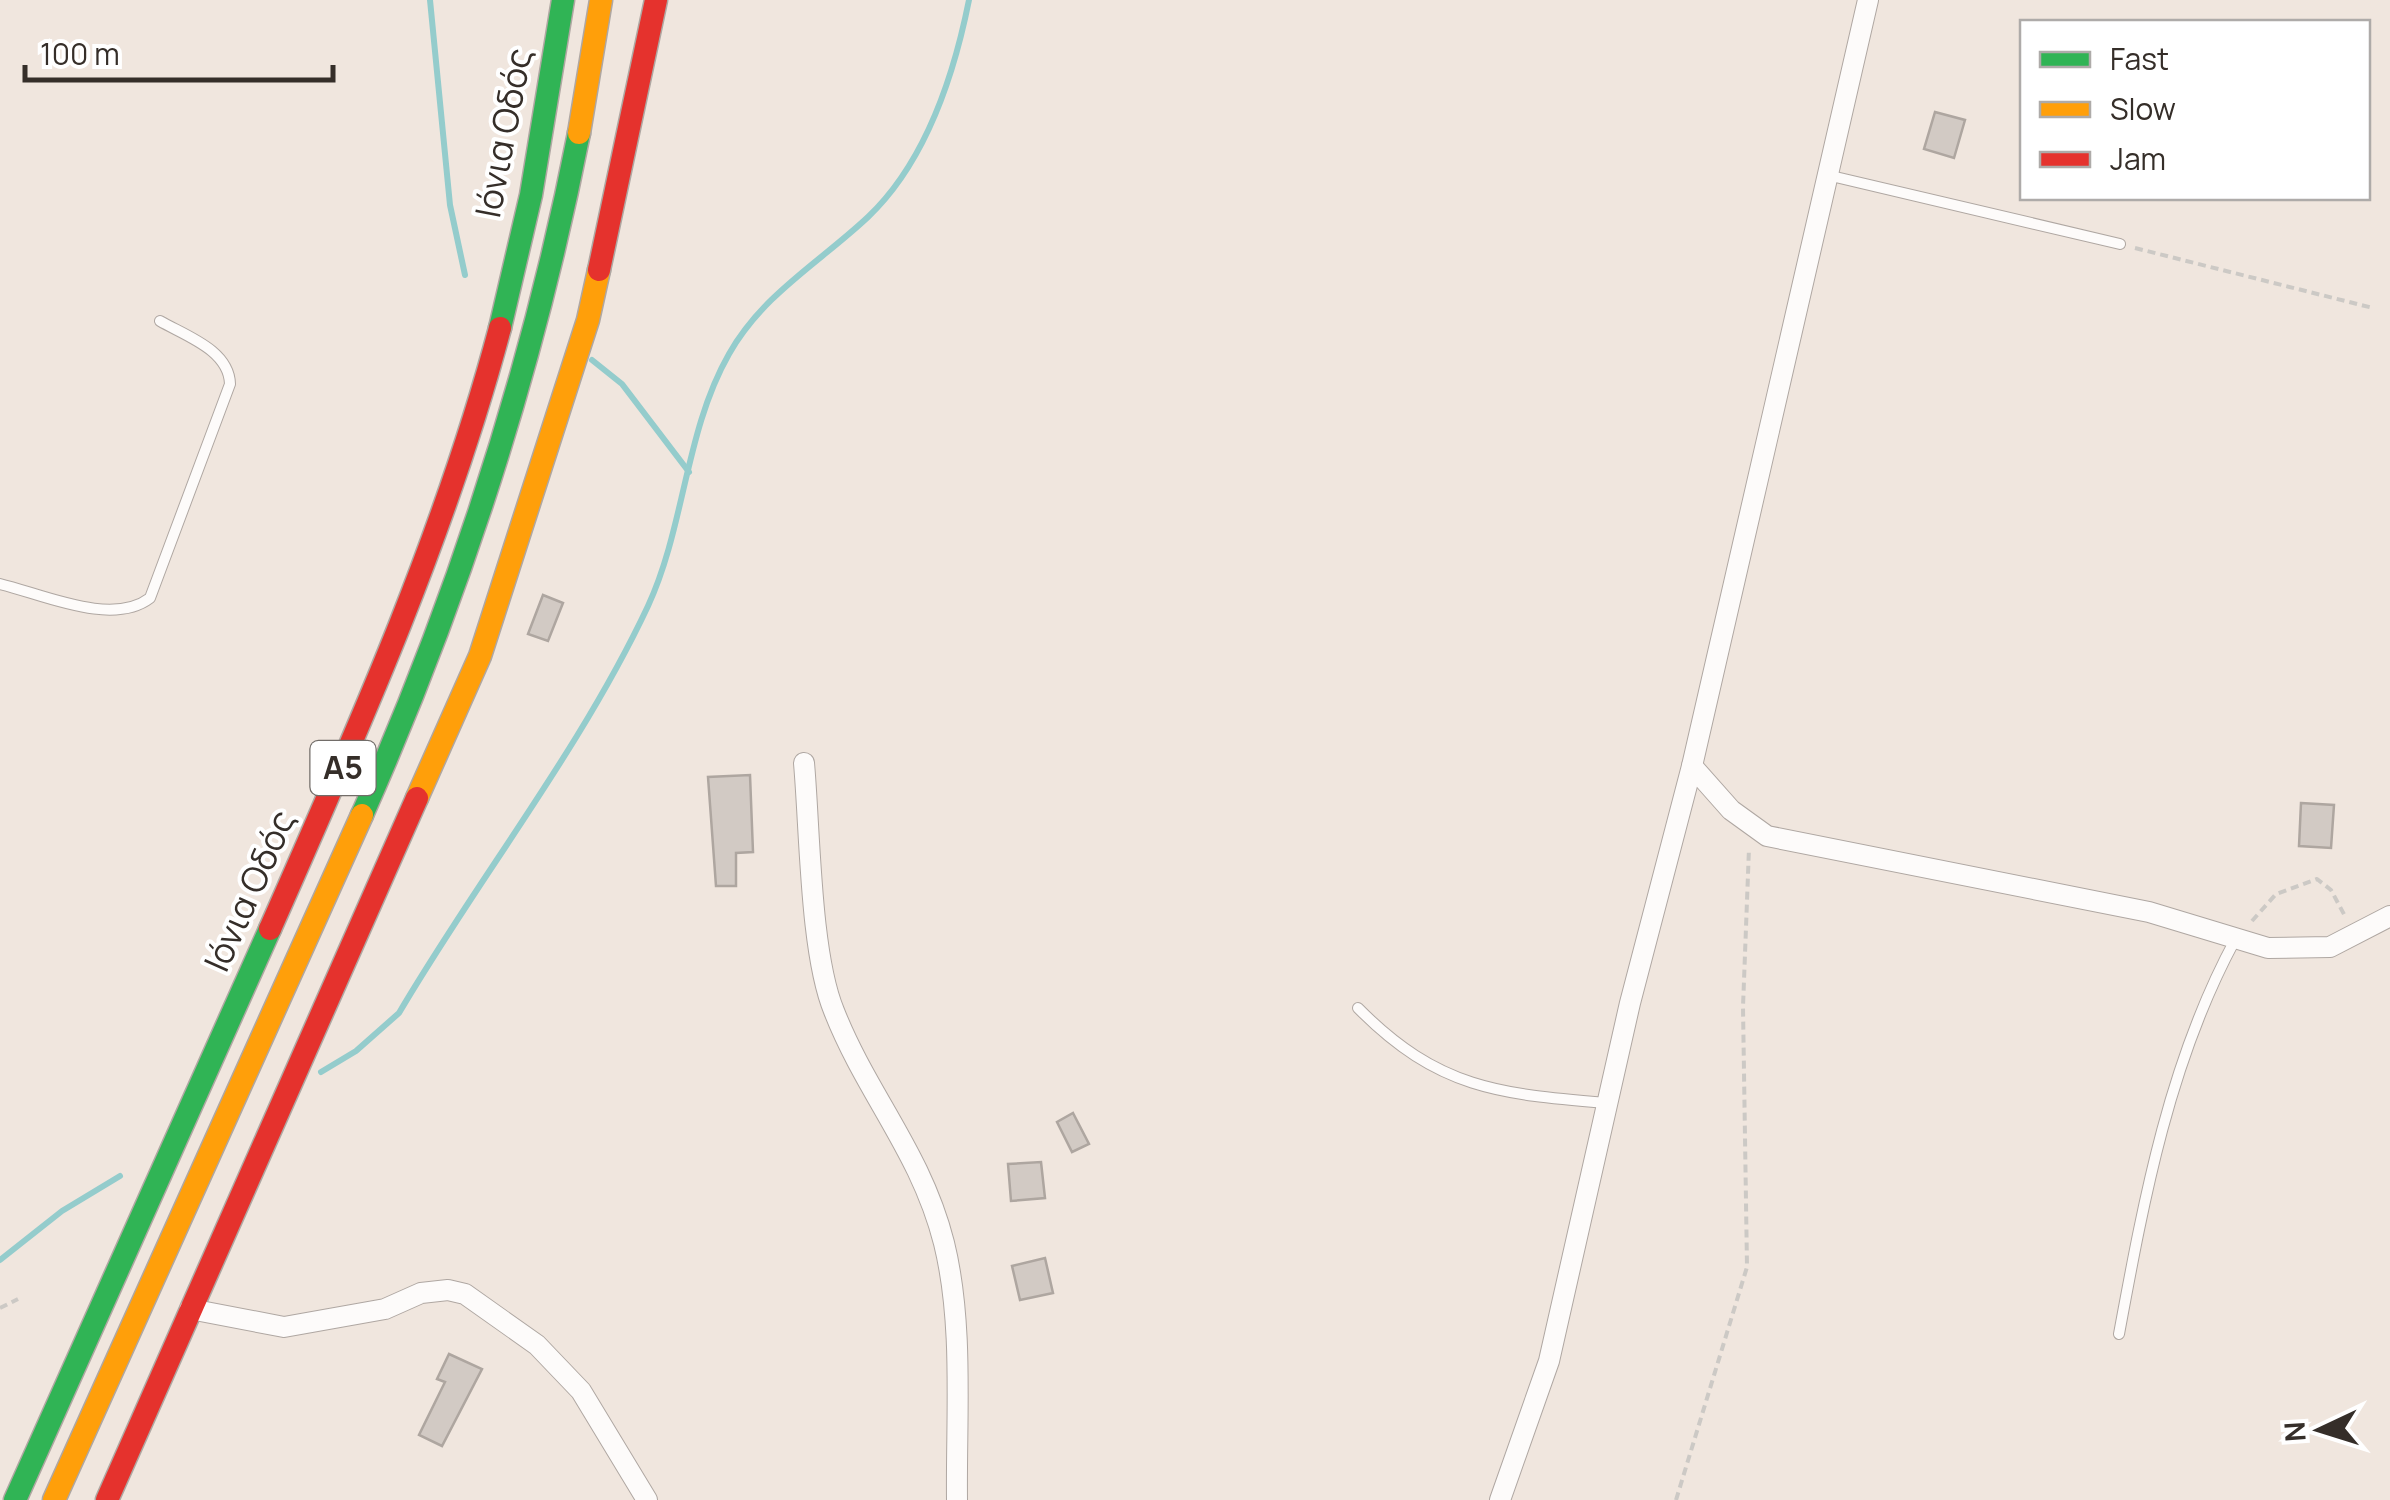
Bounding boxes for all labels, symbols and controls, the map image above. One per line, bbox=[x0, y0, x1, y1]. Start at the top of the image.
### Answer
scale bar bbox=[25, 20, 332, 82]
legend bbox=[2020, 20, 2370, 200]
text: 100 m bbox=[40, 33, 120, 74]
text: Fast bbox=[2110, 38, 2169, 79]
street label: Ιόνια Οδός bbox=[463, 44, 543, 222]
text: Slow bbox=[2110, 88, 2176, 129]
text: Jam bbox=[2110, 138, 2166, 179]
road number: Α5 bbox=[310, 741, 376, 795]
street label: Ιόνια Οδός bbox=[192, 802, 306, 979]
north arrow bbox=[2270, 1380, 2370, 1480]
text: N bbox=[2274, 1420, 2314, 1443]

